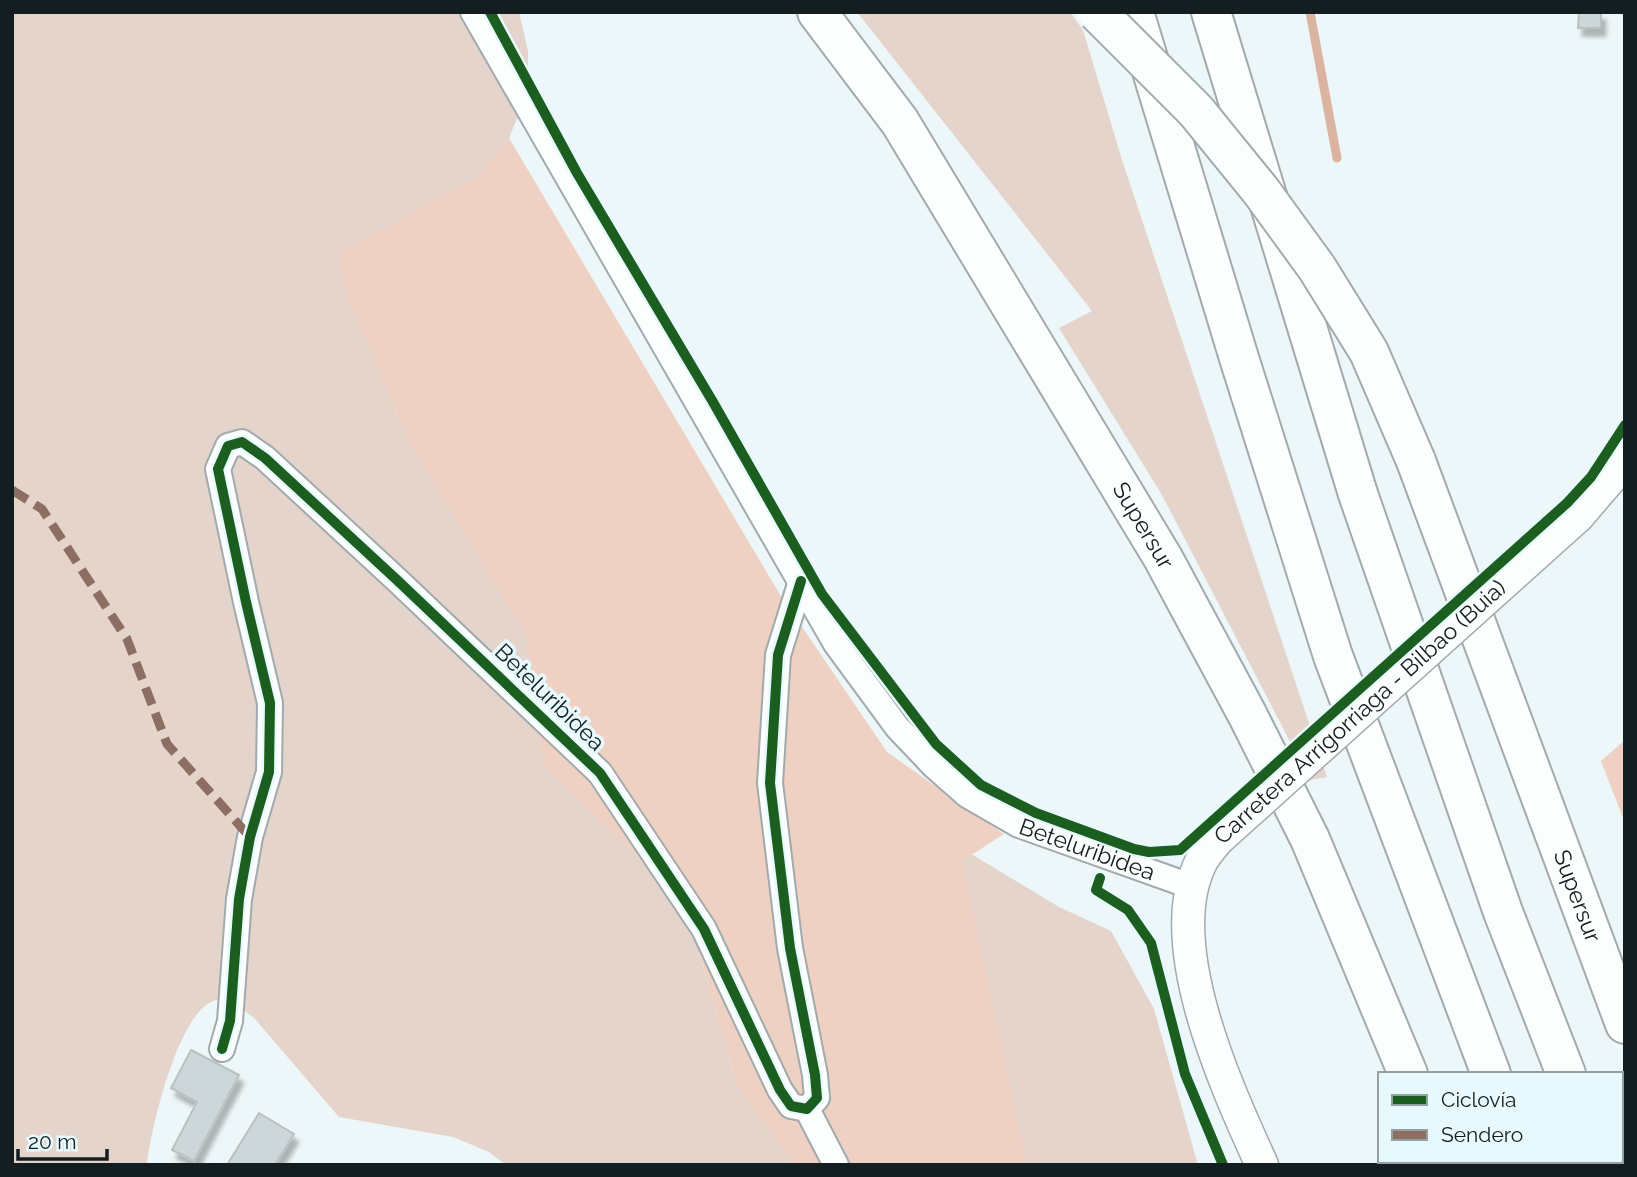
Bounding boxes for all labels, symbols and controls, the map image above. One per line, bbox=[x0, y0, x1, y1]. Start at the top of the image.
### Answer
street label: Supersur bbox=[1107, 477, 1180, 573]
street label: Carretera Arrigorriaga - Bilbao (Buia) bbox=[1208, 574, 1511, 849]
street label: Beteluribidea bbox=[490, 638, 611, 756]
street label: Beteluribidea bbox=[1016, 812, 1159, 885]
street label: Supersur bbox=[1549, 846, 1607, 946]
legend bbox=[1378, 1072, 1623, 1163]
text: Ciclovía bbox=[1441, 1087, 1517, 1112]
scale bar bbox=[18, 1118, 107, 1162]
text: Sendero bbox=[1441, 1122, 1523, 1147]
text: 20 m bbox=[28, 1129, 76, 1154]

